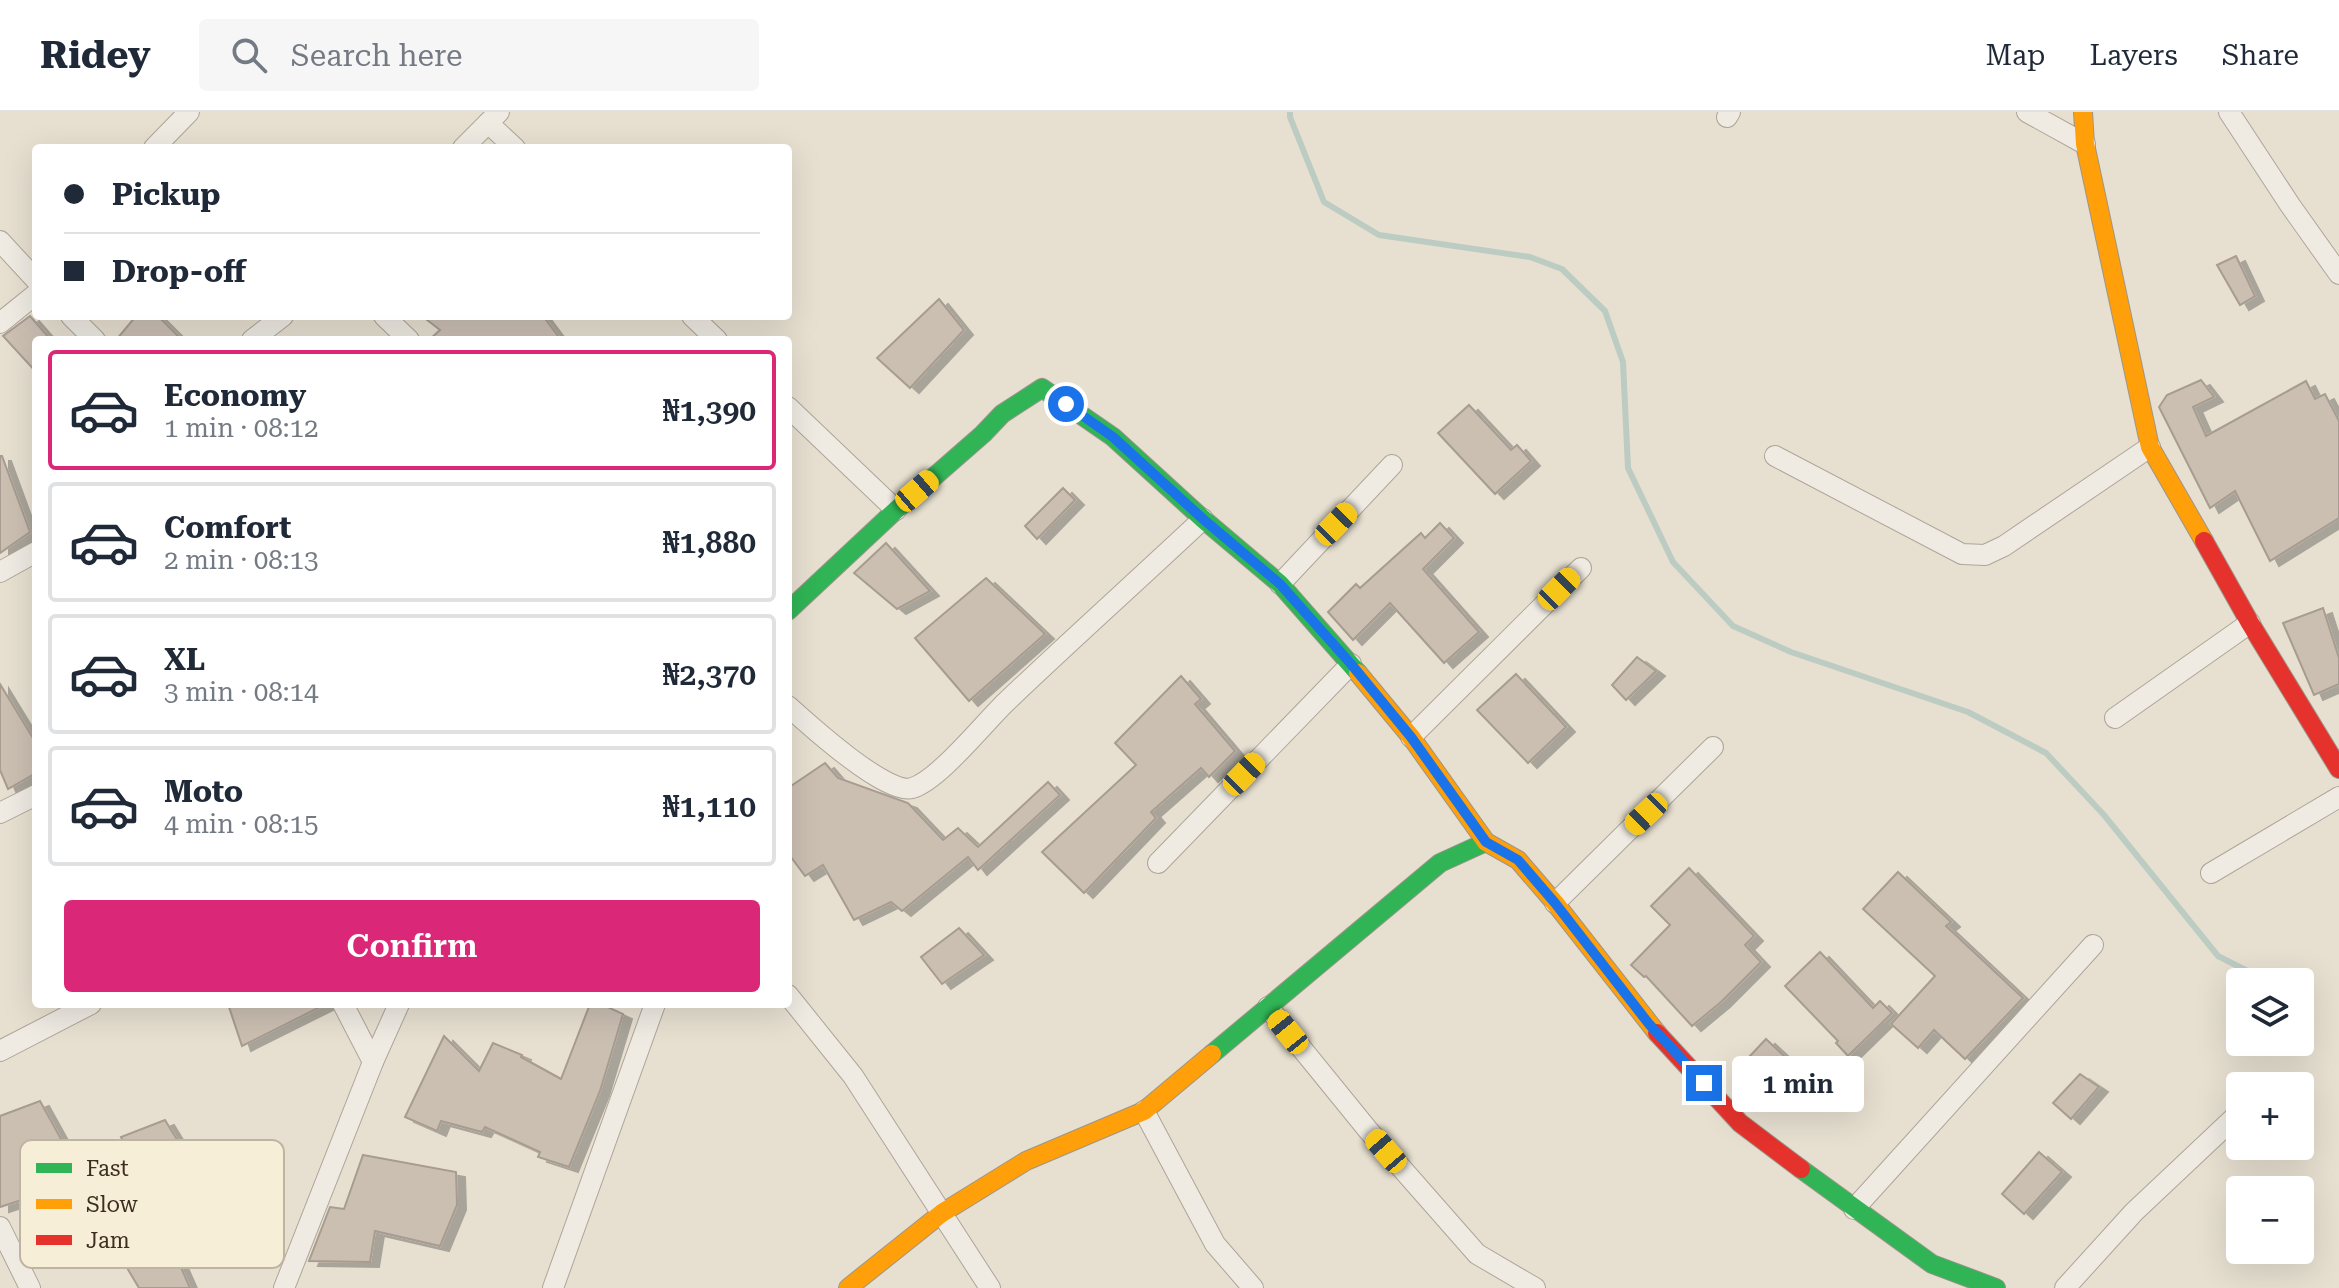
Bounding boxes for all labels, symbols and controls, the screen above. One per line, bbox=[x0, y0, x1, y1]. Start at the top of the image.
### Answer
search box bbox=[199, 19, 759, 91]
text: Ridey bbox=[40, 33, 151, 77]
icon: search bbox=[227, 33, 271, 77]
text: Search here bbox=[291, 38, 463, 73]
text: Map bbox=[1986, 39, 2045, 72]
text: Layers bbox=[2089, 39, 2178, 72]
text: Share bbox=[2222, 39, 2299, 72]
text: Pickup bbox=[112, 177, 220, 212]
text: Drop-off bbox=[112, 254, 246, 289]
icon: car bbox=[68, 374, 140, 446]
text: Economy bbox=[164, 378, 306, 413]
route start bbox=[1048, 386, 1084, 422]
text: ₦1,390 bbox=[663, 393, 756, 428]
text: 1 min · 08:12 bbox=[164, 413, 319, 443]
car bbox=[891, 466, 943, 516]
car bbox=[1311, 498, 1361, 550]
icon: car bbox=[68, 506, 140, 578]
text: Comfort bbox=[164, 510, 291, 545]
text: ₦1,880 bbox=[663, 525, 756, 560]
text: 2 min · 08:13 bbox=[164, 545, 319, 575]
car bbox=[1534, 564, 1584, 614]
icon: car bbox=[68, 638, 140, 710]
text: XL bbox=[164, 642, 205, 677]
text: ₦2,370 bbox=[663, 657, 756, 692]
text: 3 min · 08:14 bbox=[164, 677, 319, 707]
car bbox=[1219, 748, 1269, 800]
icon: car bbox=[68, 770, 140, 842]
text: Moto bbox=[164, 774, 243, 809]
text: ₦1,110 bbox=[663, 789, 756, 824]
car bbox=[1620, 789, 1672, 839]
text: 4 min · 08:15 bbox=[164, 809, 319, 839]
button: Confirm bbox=[64, 900, 760, 992]
map controls bbox=[2226, 968, 2314, 1264]
button: layers bbox=[2226, 968, 2314, 1056]
car bbox=[1264, 1006, 1312, 1058]
callout: 1 min bbox=[1732, 1055, 1864, 1111]
route end bbox=[1686, 1065, 1722, 1101]
text: 1 min bbox=[1762, 1069, 1834, 1099]
button: + bbox=[2226, 1072, 2314, 1160]
car bbox=[1361, 1125, 1411, 1177]
legend bbox=[20, 1140, 284, 1268]
text: Fast bbox=[86, 1156, 129, 1181]
button: − bbox=[2226, 1176, 2314, 1264]
text: Slow bbox=[86, 1192, 139, 1217]
text: Jam bbox=[86, 1228, 130, 1253]

